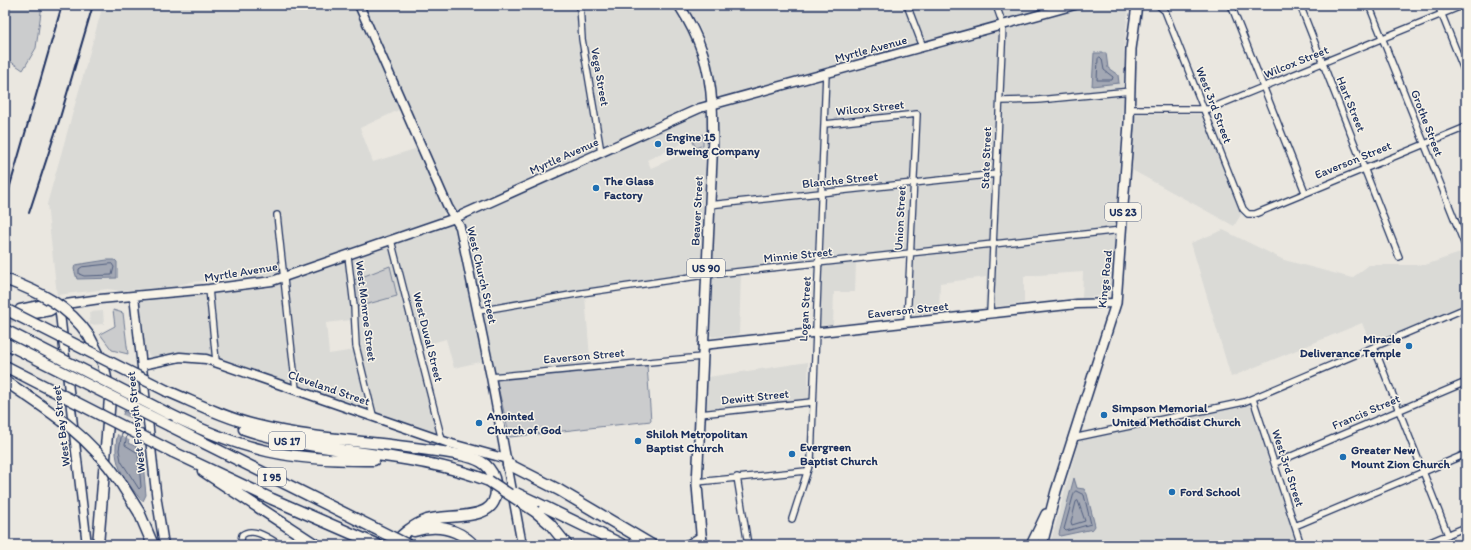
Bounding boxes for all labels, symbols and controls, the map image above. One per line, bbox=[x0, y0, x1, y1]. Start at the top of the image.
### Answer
street label: Myrtle Avenue bbox=[833, 33, 909, 65]
street label: Wilcox Street bbox=[1262, 42, 1331, 81]
street label: Vega Street bbox=[588, 47, 612, 108]
street label: West 3rd Street bbox=[1193, 65, 1235, 146]
street label: Hart Street bbox=[1334, 74, 1369, 134]
street label: Grothe Street bbox=[1408, 88, 1446, 159]
street label: Wilcox Street bbox=[835, 97, 905, 119]
street label: State Street bbox=[978, 126, 994, 189]
place label: Engine 15 Brweing Company bbox=[666, 130, 760, 159]
street label: Myrtle Avenue bbox=[527, 134, 601, 177]
street label: Eaverson Street bbox=[1313, 138, 1394, 182]
marker: Engine 15 Brweing Company bbox=[653, 139, 663, 149]
street label: Blanche Street bbox=[801, 169, 879, 191]
place label: The Glass Factory bbox=[603, 174, 655, 203]
street label: Beaver Street bbox=[688, 175, 706, 246]
marker: The Glass Factory bbox=[591, 183, 601, 193]
street label: Union Street bbox=[891, 185, 909, 251]
road number: US 23 bbox=[1105, 203, 1141, 221]
street label: West Church Street bbox=[464, 225, 500, 326]
street label: Minnie Street bbox=[763, 244, 834, 266]
street label: Kings Road bbox=[1095, 249, 1115, 309]
street label: Myrtle Avenue bbox=[203, 259, 279, 285]
road number: US 90 bbox=[687, 259, 725, 277]
street label: West Monroe Street bbox=[353, 260, 379, 363]
street label: Logan Street bbox=[796, 275, 814, 342]
street label: West Duval Street bbox=[410, 291, 446, 384]
street label: Eaverson Street bbox=[867, 299, 950, 321]
place label: Miracle Deliverance Temple bbox=[1300, 332, 1401, 361]
marker: Miracle Deliverance Temple bbox=[1404, 341, 1414, 351]
street label: Eaverson Street bbox=[543, 345, 626, 367]
street label: Cleveland Street bbox=[286, 367, 372, 409]
street label: West Forsyth Street bbox=[124, 370, 148, 473]
street label: West Bay Street bbox=[49, 384, 73, 467]
street label: Dewitt Street bbox=[720, 386, 790, 408]
street label: Francis Street bbox=[1330, 391, 1402, 433]
place label: Simpson Memorial United Methodist Church bbox=[1112, 401, 1241, 429]
place label: Anointed Church of God bbox=[486, 409, 562, 437]
marker: Simpson Memorial United Methodist Church bbox=[1099, 410, 1109, 420]
marker: Anointed Church of God bbox=[474, 418, 484, 428]
place label: Shiloh Metropolitan Baptist Church bbox=[646, 427, 748, 456]
street label: West 3rd Street bbox=[1269, 427, 1307, 509]
road number: US 17 bbox=[269, 432, 305, 450]
marker: Shiloh Metropolitan Baptist Church bbox=[633, 436, 643, 446]
place label: Evergreen Baptist Church bbox=[800, 440, 878, 469]
place label: Greater New Mount Zion Church bbox=[1351, 443, 1450, 471]
marker: Evergreen Baptist Church bbox=[787, 449, 797, 459]
marker: Greater New Mount Zion Church bbox=[1338, 452, 1348, 462]
road number: I 95 bbox=[258, 468, 286, 486]
place label: Ford School bbox=[1180, 485, 1241, 499]
marker: Ford School bbox=[1167, 487, 1177, 497]

